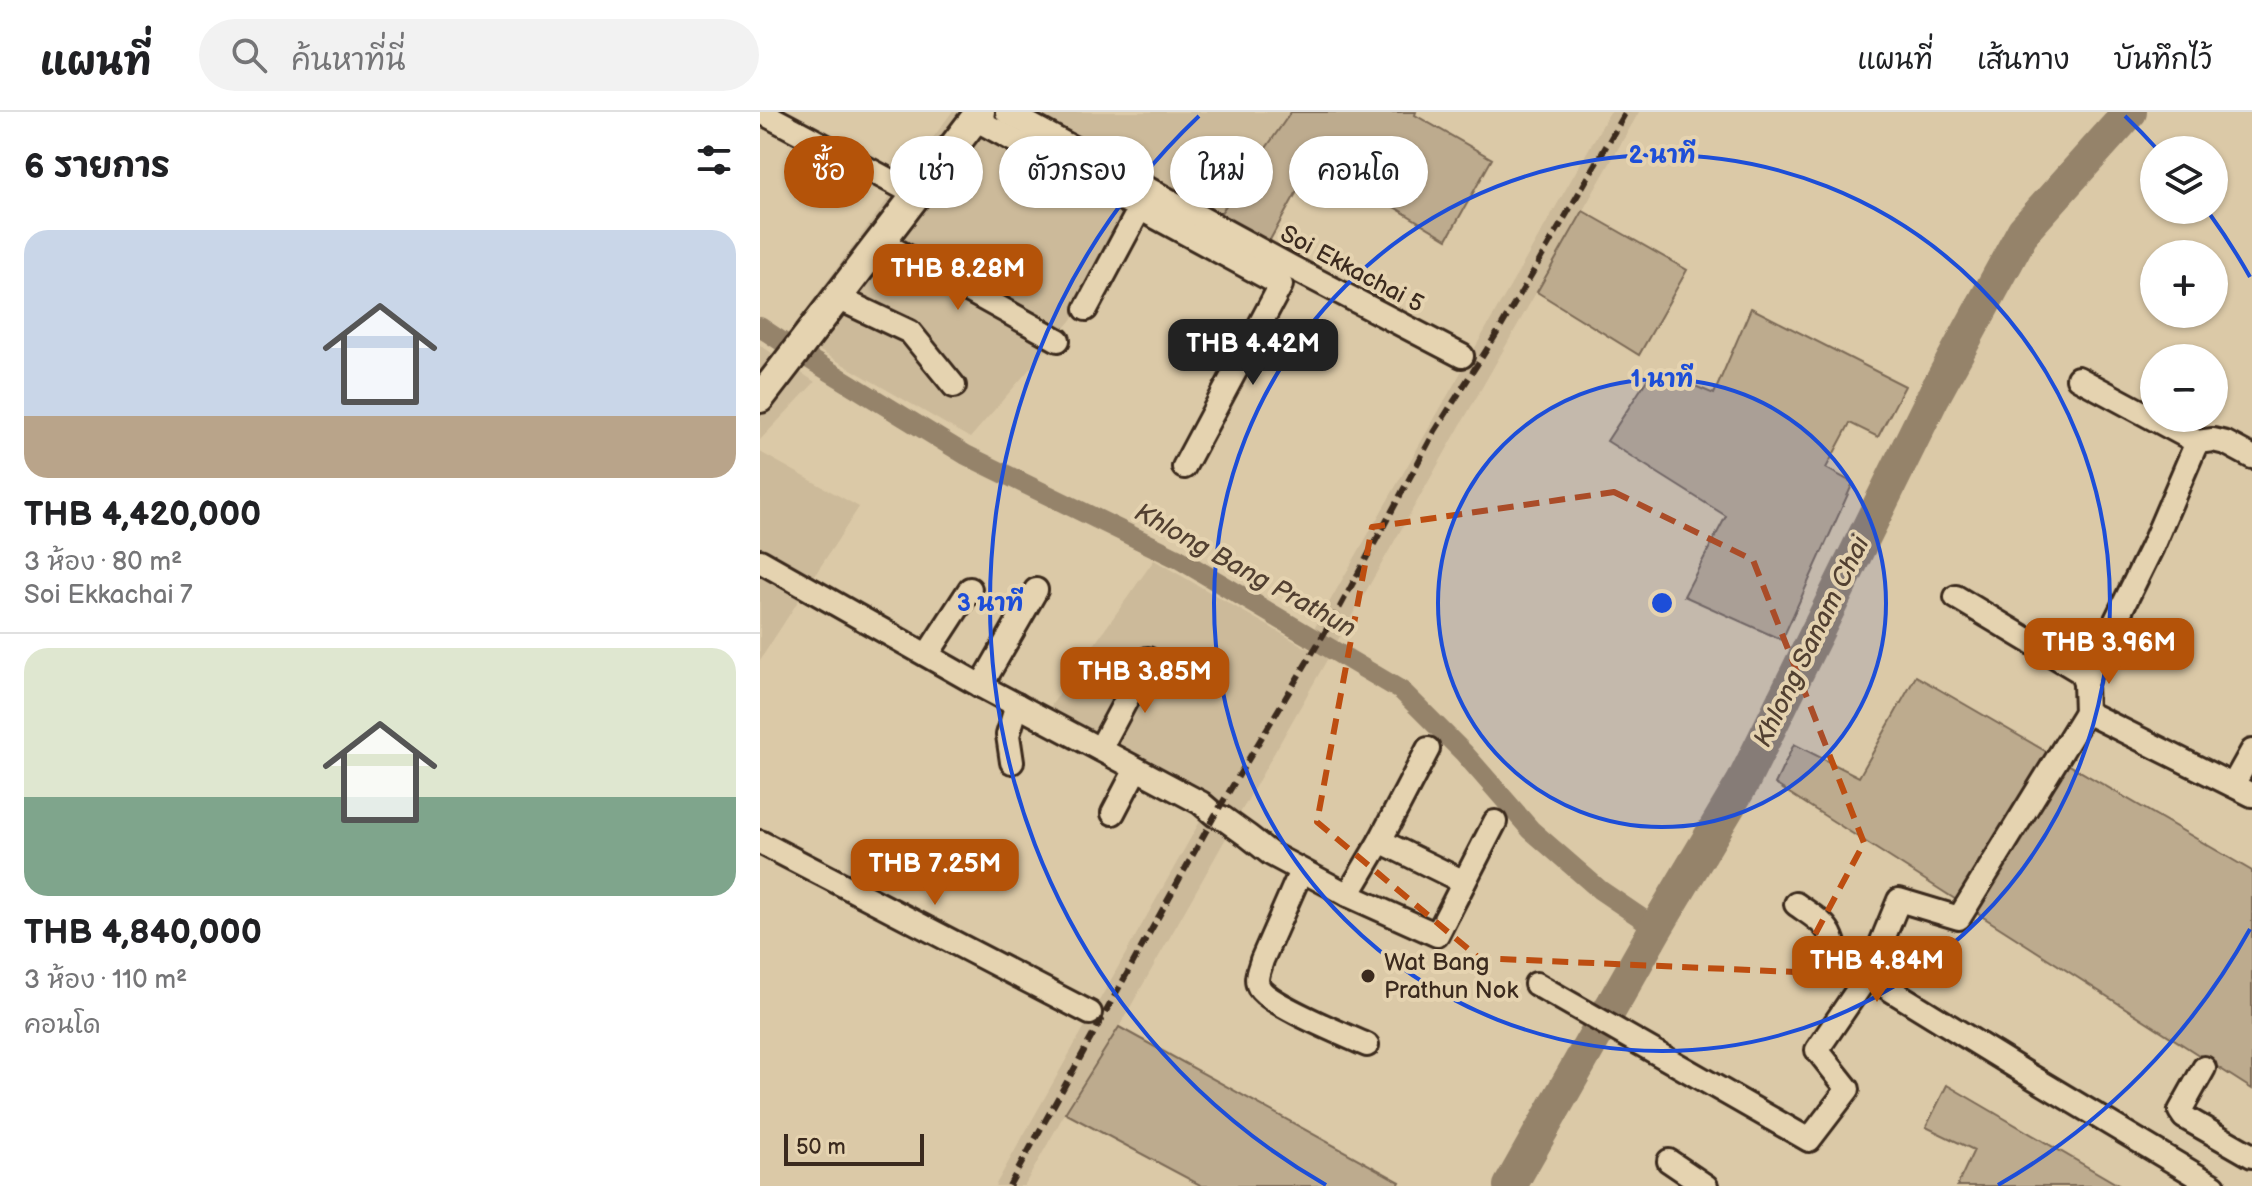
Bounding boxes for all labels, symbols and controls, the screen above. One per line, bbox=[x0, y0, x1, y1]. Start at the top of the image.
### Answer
search box bbox=[199, 19, 759, 91]
icon: search bbox=[227, 33, 271, 77]
text: แผนที่ bbox=[40, 40, 151, 85]
text: ค้นหาที่นี่ bbox=[291, 43, 405, 79]
text: แผนที่ bbox=[1857, 44, 1933, 77]
text: เส้นทาง bbox=[1977, 44, 2070, 77]
text: บันทึกไว้ bbox=[2114, 44, 2212, 77]
chip: ซื้อ bbox=[784, 136, 874, 208]
chip: เช่า bbox=[890, 136, 983, 208]
chip: ตัวกรอง bbox=[999, 136, 1154, 208]
chip: ใหม่ bbox=[1170, 136, 1273, 208]
chip: คอนโด bbox=[1289, 136, 1428, 208]
map controls bbox=[2140, 136, 2228, 432]
button: layers bbox=[2140, 136, 2228, 224]
icon: filters bbox=[692, 138, 736, 182]
text: 2 นาที bbox=[1628, 139, 1696, 170]
text: 6 รายการ bbox=[24, 146, 170, 187]
street label: Soi Ekkachai 5 bbox=[1275, 219, 1429, 319]
button: + bbox=[2140, 240, 2228, 328]
pin: THB 8.28M bbox=[866, 244, 1050, 312]
text: THB 8.28M bbox=[891, 254, 1025, 285]
icon: home bbox=[308, 282, 452, 426]
pin: THB 4.42M bbox=[1161, 319, 1345, 387]
text: THB 4.42M bbox=[1186, 329, 1320, 360]
button: − bbox=[2140, 344, 2228, 432]
text: 1 นาที bbox=[1631, 363, 1694, 394]
text: THB 4,420,000 bbox=[24, 494, 261, 535]
water label: Khlong Bang Prathun bbox=[1129, 497, 1361, 645]
water label: Khlong Sanam Chai bbox=[1748, 531, 1877, 752]
text: 3 ห้อง · 80 m² bbox=[24, 547, 182, 578]
text: Soi Ekkachai 7 bbox=[24, 580, 193, 611]
text: 3 นาที bbox=[957, 587, 1024, 618]
centre of rings bbox=[1648, 589, 1676, 617]
pin: THB 3.96M bbox=[2017, 618, 2201, 686]
text: THB 3.96M bbox=[2042, 628, 2176, 659]
pin: THB 3.85M bbox=[1053, 647, 1237, 715]
text: THB 3.85M bbox=[1078, 657, 1212, 688]
icon: home bbox=[308, 700, 452, 844]
pin: THB 7.25M bbox=[843, 839, 1027, 907]
text: THB 7.25M bbox=[869, 849, 1001, 880]
text: THB 4,840,000 bbox=[24, 912, 262, 953]
pin: THB 4.84M bbox=[1785, 936, 1969, 1004]
text: THB 4.84M bbox=[1810, 946, 1944, 977]
place label: Wat Bang Prathun Nok bbox=[1384, 948, 1518, 1005]
text: 3 ห้อง · 110 m² bbox=[24, 965, 187, 996]
marker: Wat Bang Prathun Nok bbox=[1359, 967, 1377, 985]
text: คอนโด bbox=[24, 1010, 101, 1041]
scale bar bbox=[784, 1130, 924, 1166]
text: 50 m bbox=[796, 1134, 846, 1161]

